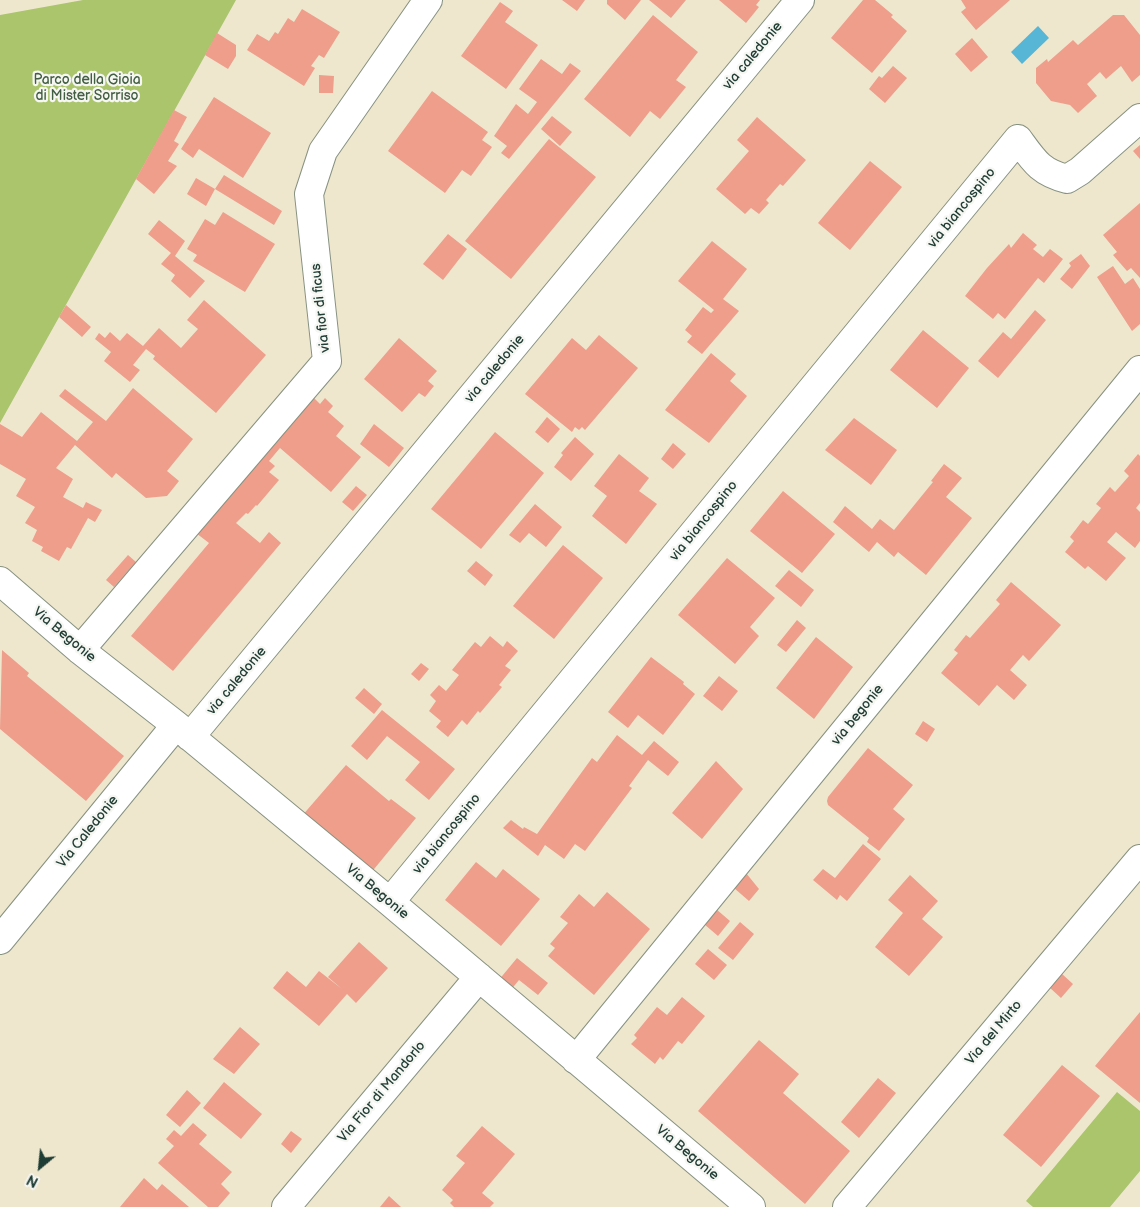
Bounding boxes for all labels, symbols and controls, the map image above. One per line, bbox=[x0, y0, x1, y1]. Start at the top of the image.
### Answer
street label: via caledonie bbox=[720, 18, 786, 94]
park label: Parco della Gioia di Mister Sorriso bbox=[33, 72, 141, 104]
street label: via biancospino bbox=[925, 165, 999, 251]
street label: via fior di ficus bbox=[308, 263, 334, 353]
street label: via caledonie bbox=[462, 331, 528, 407]
street label: via biancospino bbox=[667, 478, 741, 564]
street label: Via Begonie bbox=[29, 604, 99, 666]
street label: via caledonie bbox=[204, 643, 270, 719]
street label: via begonie bbox=[828, 681, 888, 749]
street label: via biancospino bbox=[410, 791, 484, 877]
street label: Via Caledonie bbox=[54, 792, 122, 872]
street label: Via Begonie bbox=[342, 861, 412, 923]
street label: Via del Mirto bbox=[962, 997, 1026, 1069]
street label: Via Fior di Mandorlo bbox=[335, 1038, 429, 1146]
street label: Via Begonie bbox=[652, 1122, 722, 1184]
north arrow bbox=[15, 1142, 65, 1192]
text: N bbox=[24, 1171, 41, 1191]

